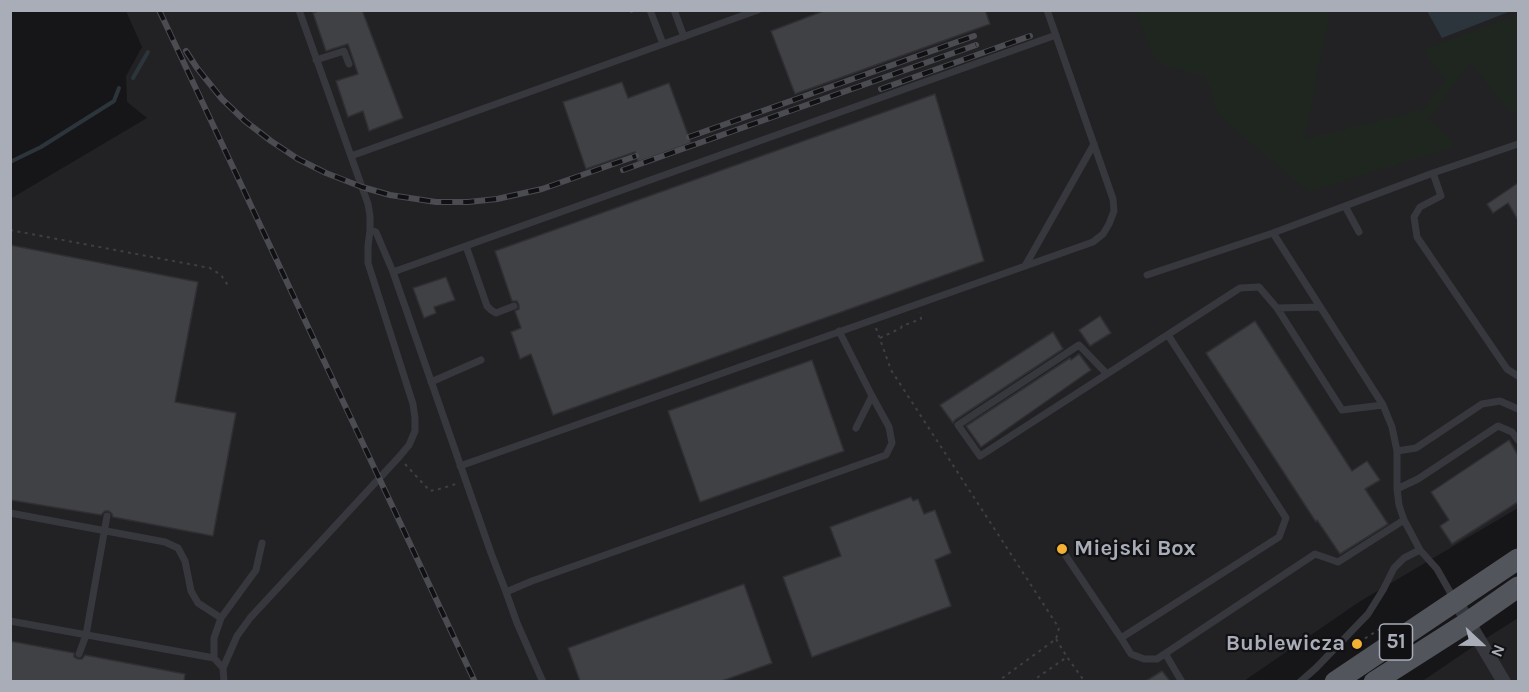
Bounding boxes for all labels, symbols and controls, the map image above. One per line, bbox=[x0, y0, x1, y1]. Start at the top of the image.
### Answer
place label: Miejski Box bbox=[1074, 536, 1196, 562]
marker: Miejski Box bbox=[1055, 542, 1069, 556]
north arrow bbox=[1451, 614, 1511, 674]
road number: 51 bbox=[1380, 624, 1412, 660]
place label: Bublewicza bbox=[1226, 631, 1345, 657]
marker: Bublewicza bbox=[1350, 637, 1364, 651]
text: N bbox=[1487, 642, 1509, 660]

